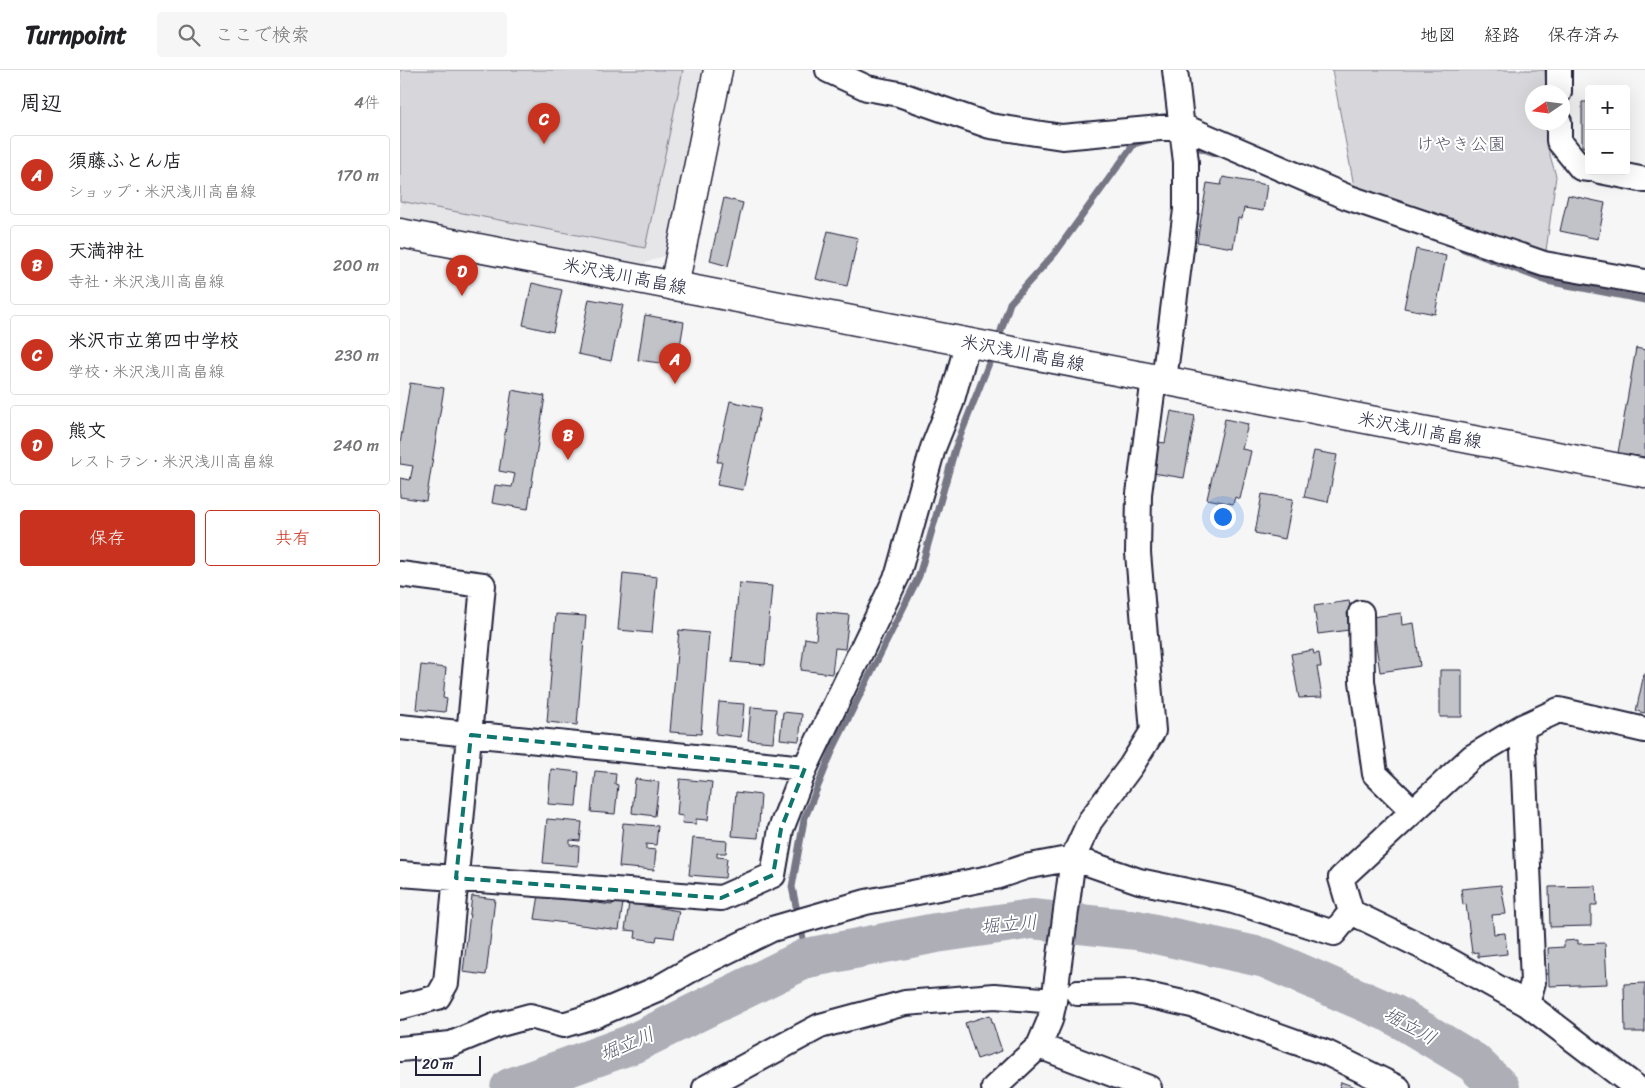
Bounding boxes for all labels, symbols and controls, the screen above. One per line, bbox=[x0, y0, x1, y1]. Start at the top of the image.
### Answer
search box bbox=[157, 12, 507, 57]
text: Turnpoint bbox=[25, 14, 127, 56]
text: ここで検索 bbox=[215, 18, 310, 51]
text: 地図 bbox=[1420, 19, 1456, 51]
text: 経路 bbox=[1484, 19, 1520, 51]
text: 保存済み bbox=[1548, 19, 1620, 51]
icon: search bbox=[175, 21, 203, 49]
text: 周辺 bbox=[20, 84, 62, 122]
north arrow bbox=[1525, 85, 1570, 130]
map controls bbox=[1585, 85, 1630, 175]
button: + bbox=[1585, 85, 1630, 130]
text: 4件 bbox=[354, 88, 380, 117]
pin: C bbox=[528, 103, 560, 144]
park label: けやき公園 bbox=[1416, 128, 1506, 160]
button: − bbox=[1585, 130, 1630, 175]
text: 須藤ふとん店 bbox=[68, 144, 182, 177]
text: A bbox=[32, 161, 42, 190]
text: 170 m bbox=[336, 161, 379, 190]
text: ショップ · 米沢浅川高畠線 bbox=[68, 177, 256, 206]
text: 天満神社 bbox=[68, 234, 144, 267]
street label: 米沢浅川高畠線 bbox=[560, 248, 690, 304]
text: B bbox=[32, 251, 42, 280]
text: 200 m bbox=[333, 251, 379, 280]
pin: D bbox=[446, 255, 478, 296]
text: 寺社 · 米沢浅川高畠線 bbox=[68, 267, 225, 296]
text: 米沢市立第四中学校 bbox=[68, 324, 239, 357]
street label: 米沢浅川高畠線 bbox=[958, 325, 1088, 381]
text: C bbox=[32, 341, 42, 370]
text: 230 m bbox=[334, 341, 379, 370]
pin: A bbox=[659, 343, 691, 384]
text: 学校 · 米沢浅川高畠線 bbox=[68, 357, 225, 386]
street label: 米沢浅川高畠線 bbox=[1355, 402, 1485, 458]
text: 熊文 bbox=[68, 414, 106, 447]
pin: B bbox=[552, 419, 584, 460]
text: D bbox=[32, 431, 42, 460]
text: 240 m bbox=[333, 431, 379, 460]
text: レストラン · 米沢浅川高畠線 bbox=[68, 447, 274, 476]
your location bbox=[1210, 504, 1236, 530]
button: 保存 bbox=[20, 510, 195, 566]
button: 共有 bbox=[205, 510, 380, 566]
water label: 堀立川 bbox=[979, 905, 1039, 943]
water label: 堀立川 bbox=[1377, 998, 1443, 1054]
water label: 堀立川 bbox=[594, 1018, 660, 1070]
text: 20 m bbox=[422, 1052, 453, 1077]
scale bar bbox=[415, 1053, 481, 1076]

